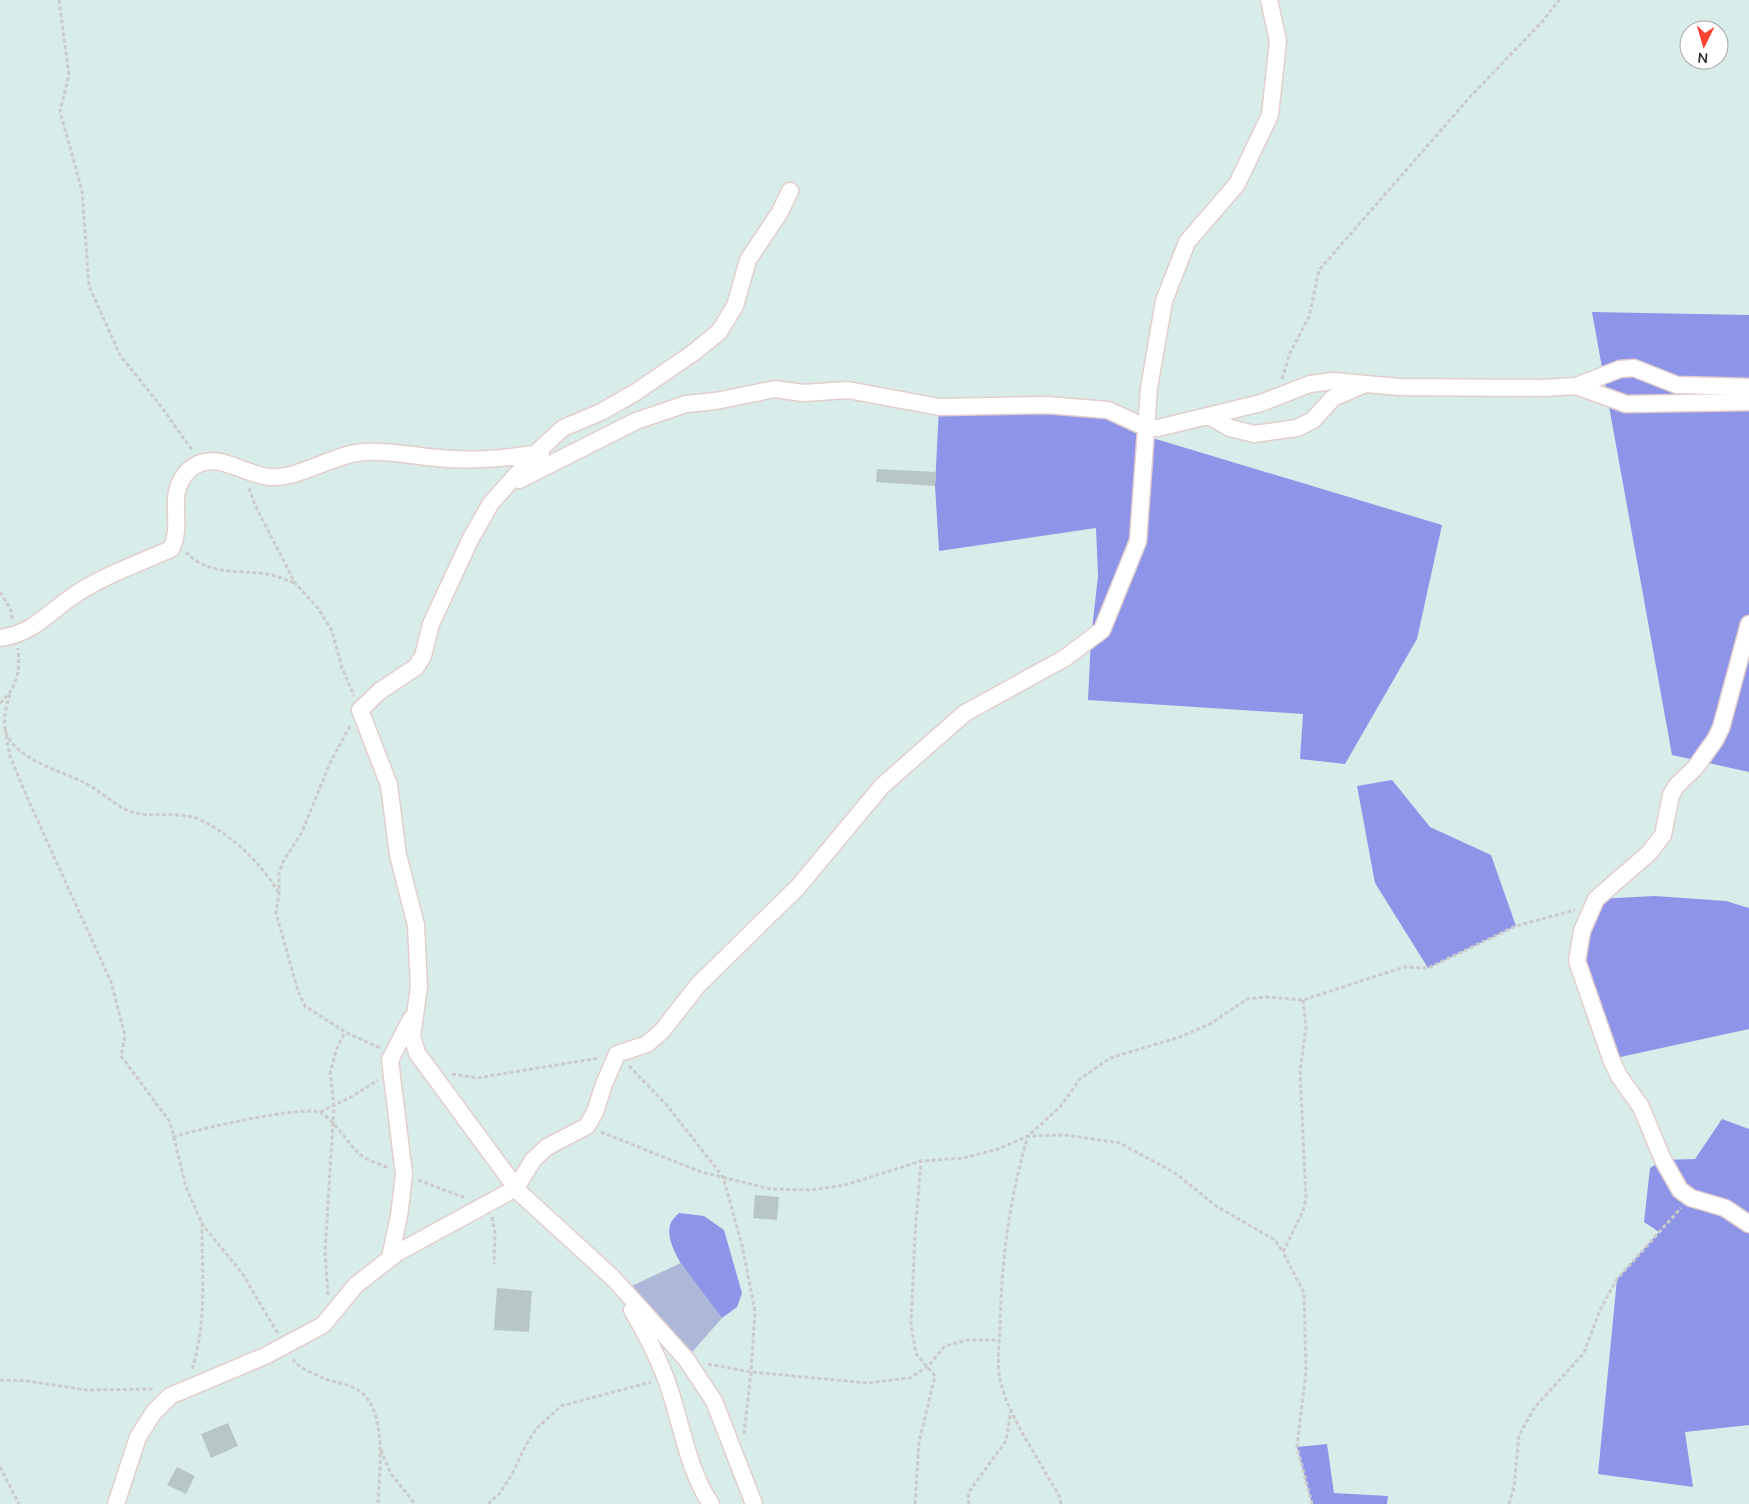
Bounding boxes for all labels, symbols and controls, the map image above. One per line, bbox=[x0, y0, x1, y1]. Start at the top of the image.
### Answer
north arrow bbox=[1679, 20, 1729, 70]
text: N bbox=[1697, 48, 1709, 67]

